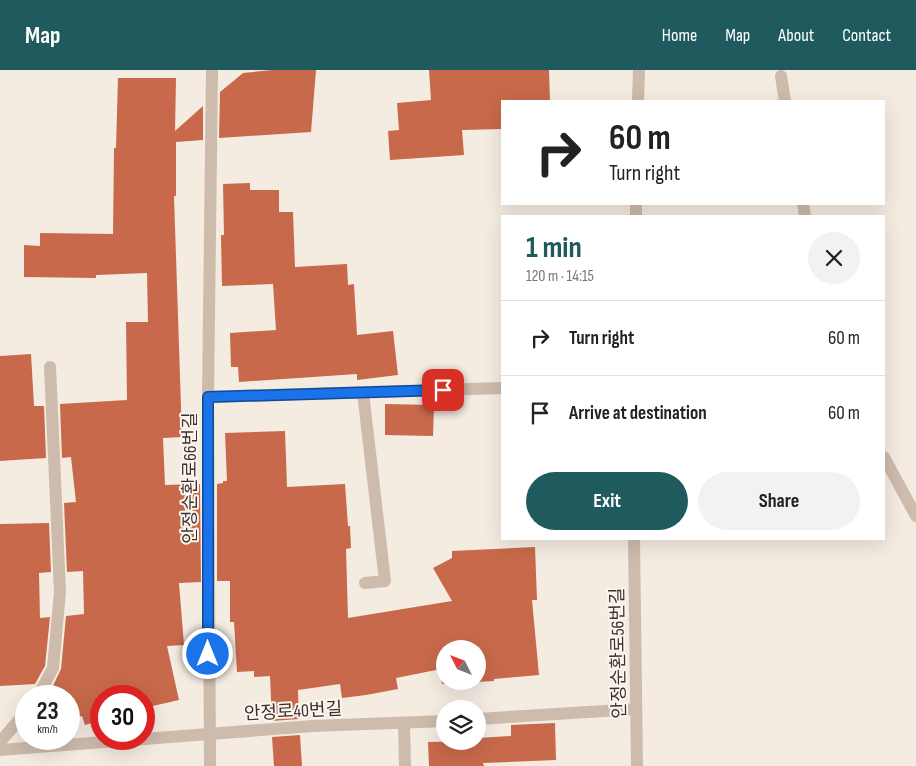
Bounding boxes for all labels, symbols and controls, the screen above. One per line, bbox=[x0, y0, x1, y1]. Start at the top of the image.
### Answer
text: Map bbox=[25, 21, 60, 50]
text: Home bbox=[662, 25, 697, 46]
text: Map bbox=[725, 25, 750, 46]
text: About bbox=[778, 25, 814, 46]
text: Contact bbox=[842, 25, 891, 46]
text: 60 m bbox=[609, 117, 671, 160]
icon: right bbox=[526, 120, 591, 185]
text: Turn right bbox=[609, 160, 680, 187]
text: 1 min bbox=[526, 230, 582, 266]
button: close bbox=[808, 232, 860, 284]
text: 120 m · 14:15 bbox=[526, 267, 594, 286]
icon: right bbox=[526, 324, 554, 352]
text: Turn right bbox=[569, 327, 634, 350]
text: 60 m bbox=[828, 327, 860, 350]
pin bbox=[422, 369, 464, 411]
icon: arrive bbox=[429, 376, 457, 404]
icon: arrive bbox=[526, 399, 554, 427]
text: Arrive at destination bbox=[569, 402, 707, 425]
text: 60 m bbox=[828, 402, 860, 425]
street label: 안정순환로66번길 bbox=[180, 412, 201, 544]
button: Exit bbox=[526, 472, 688, 530]
button: Share bbox=[698, 472, 860, 530]
street label: 안정순환로56번길 bbox=[607, 587, 630, 719]
position arrow bbox=[181, 627, 233, 679]
north arrow bbox=[436, 640, 486, 690]
map controls bbox=[436, 640, 486, 750]
speed limit sign: 30 bbox=[90, 685, 155, 750]
text: 23 bbox=[36, 696, 59, 727]
street label: 안정로40번길 bbox=[243, 698, 343, 725]
button: layers bbox=[436, 700, 486, 750]
text: km/h bbox=[37, 722, 58, 737]

